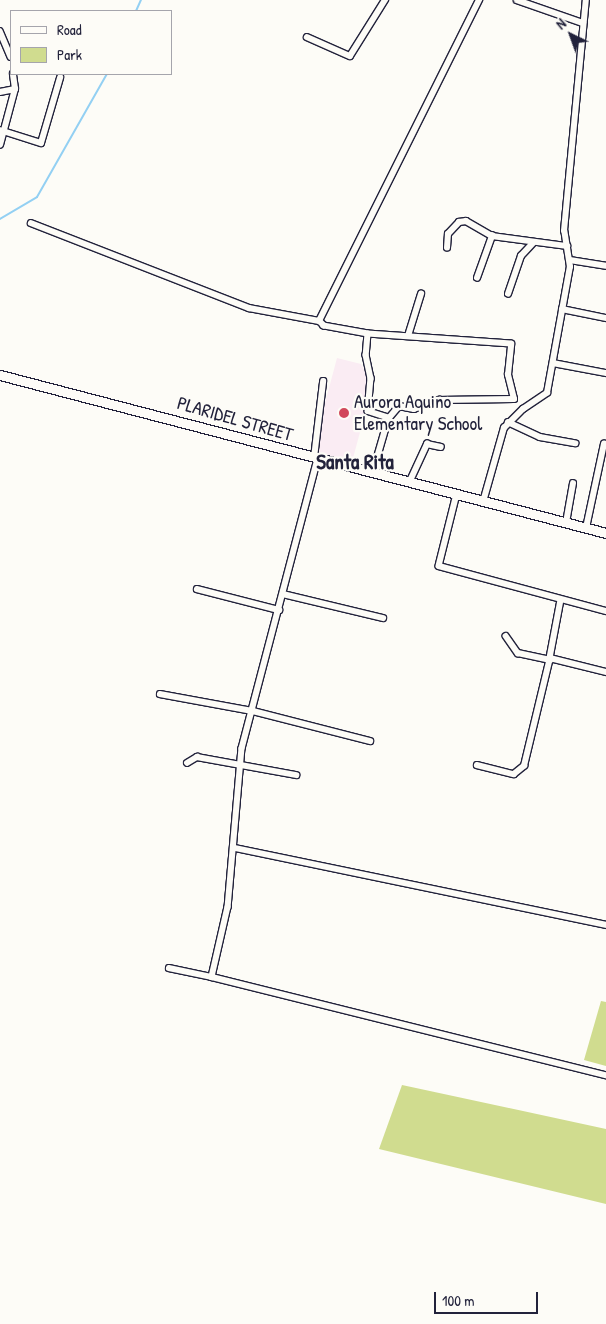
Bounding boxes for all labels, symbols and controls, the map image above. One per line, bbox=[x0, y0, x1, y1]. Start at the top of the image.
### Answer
legend bbox=[10, 10, 172, 75]
north arrow bbox=[546, 10, 596, 60]
text: N bbox=[551, 14, 570, 33]
text: Road bbox=[57, 19, 82, 40]
text: Park bbox=[57, 44, 82, 65]
place label: Aurora Aquino Elementary School bbox=[354, 391, 482, 435]
street label: PLARIDEL STREET bbox=[174, 392, 296, 446]
marker: Aurora Aquino Elementary School bbox=[338, 407, 350, 419]
district label: Santa Rita bbox=[316, 449, 394, 475]
scale bar bbox=[436, 1282, 540, 1314]
text: 100 m bbox=[442, 1290, 475, 1311]

